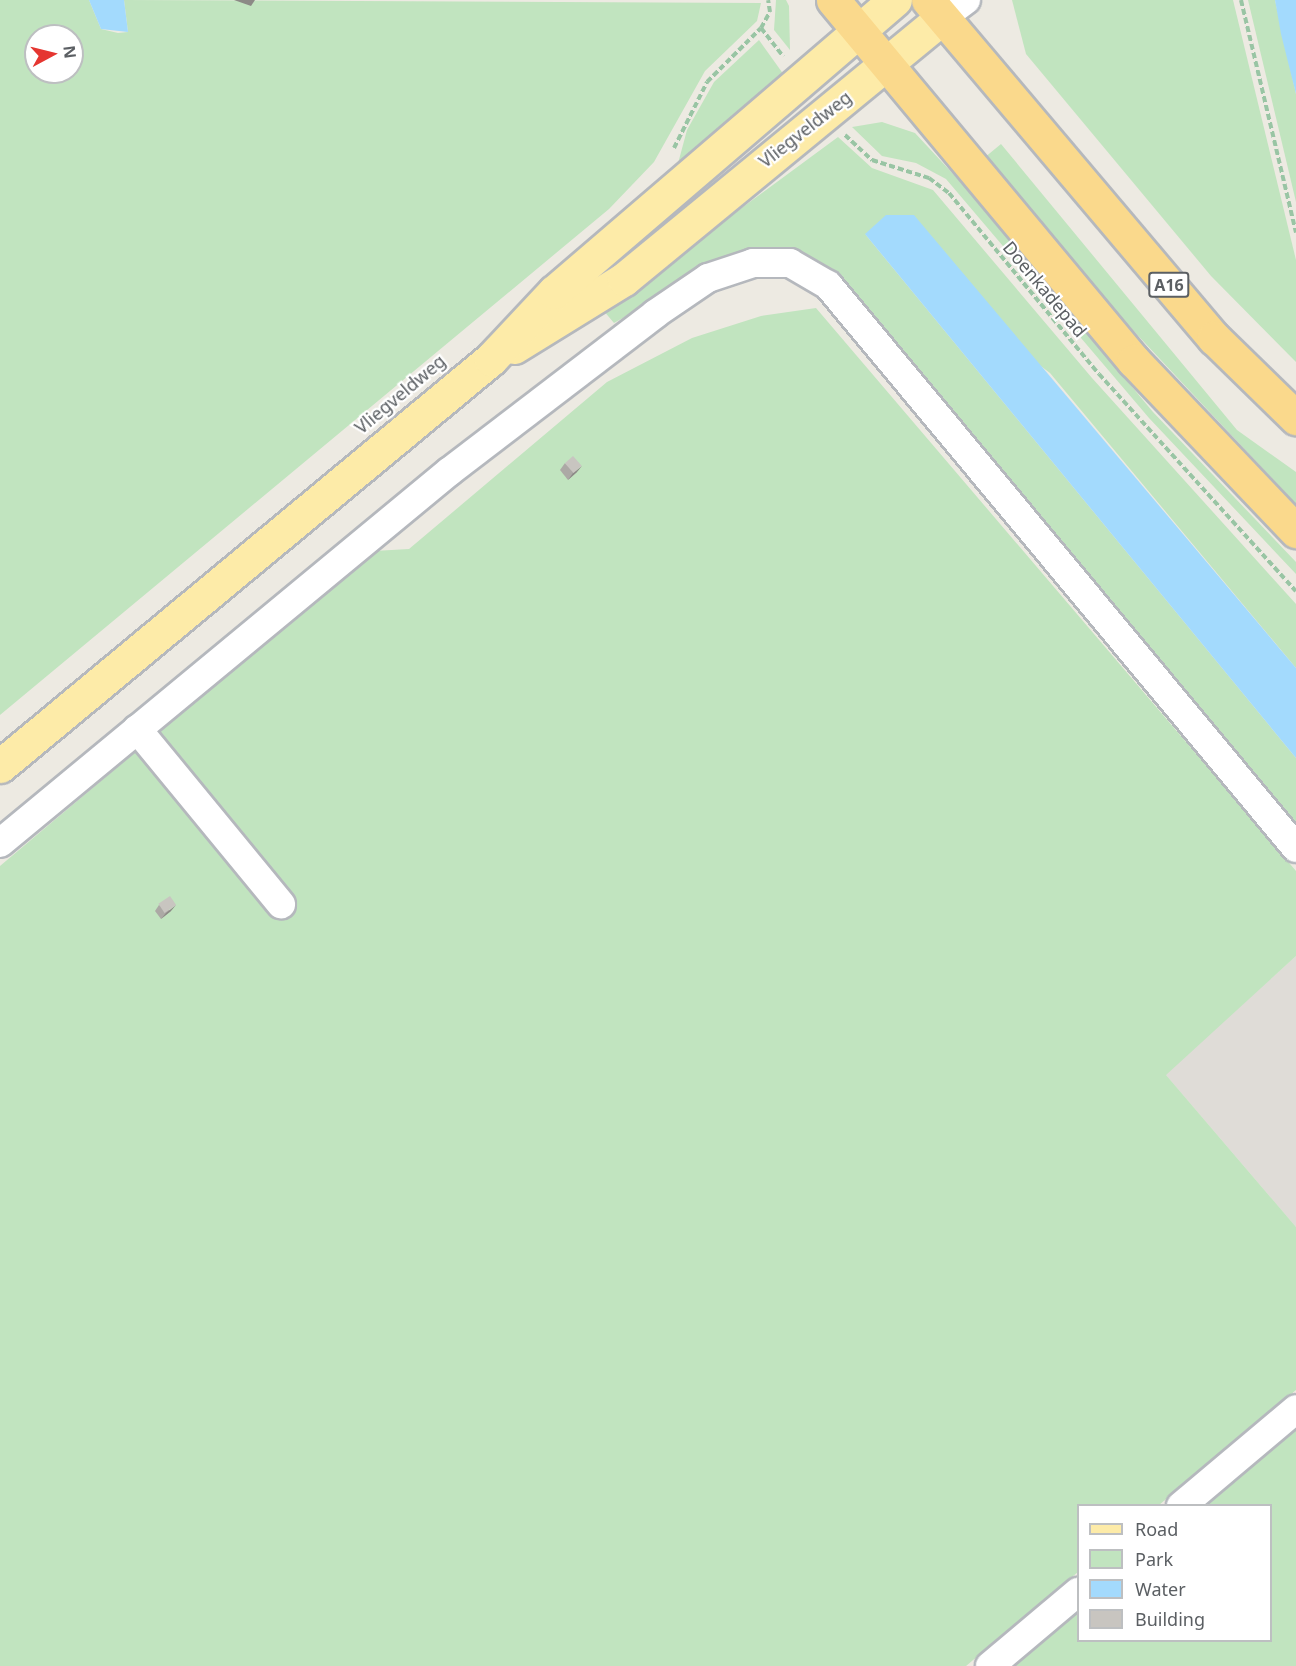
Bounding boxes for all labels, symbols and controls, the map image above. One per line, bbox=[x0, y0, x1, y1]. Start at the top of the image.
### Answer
north arrow bbox=[24, 24, 84, 84]
text: N bbox=[58, 44, 82, 60]
street label: Vliegveldweg bbox=[754, 86, 856, 172]
street label: Doenkadepad bbox=[999, 237, 1091, 341]
road number: A16 bbox=[1148, 272, 1190, 298]
street label: Vliegveldweg bbox=[350, 350, 450, 438]
legend bbox=[1077, 1504, 1272, 1642]
text: Road bbox=[1135, 1517, 1178, 1541]
text: Park bbox=[1135, 1547, 1173, 1571]
text: Water bbox=[1135, 1577, 1186, 1601]
text: Building bbox=[1135, 1607, 1205, 1631]

